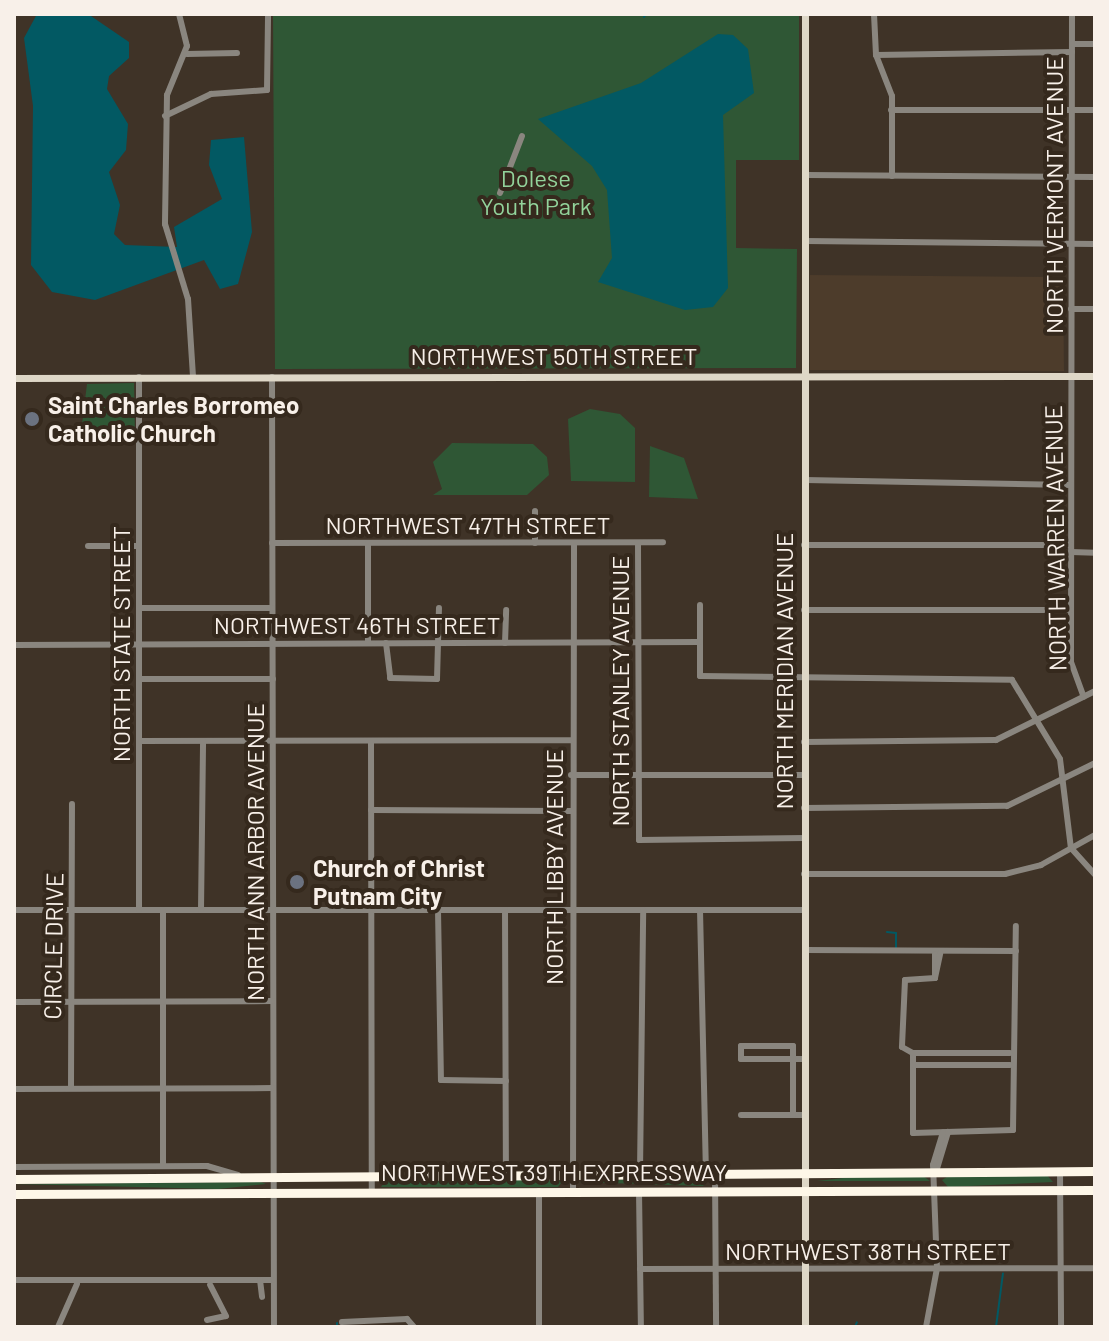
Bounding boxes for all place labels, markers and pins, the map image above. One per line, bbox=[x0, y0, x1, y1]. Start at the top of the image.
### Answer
place label: Saint Charles Borromeo Catholic Church bbox=[48, 391, 299, 447]
marker: Saint Charles Borromeo Catholic Church bbox=[23, 410, 41, 428]
place label: Church of Christ Putnam City bbox=[313, 854, 485, 910]
marker: Church of Christ Putnam City bbox=[288, 873, 306, 891]

